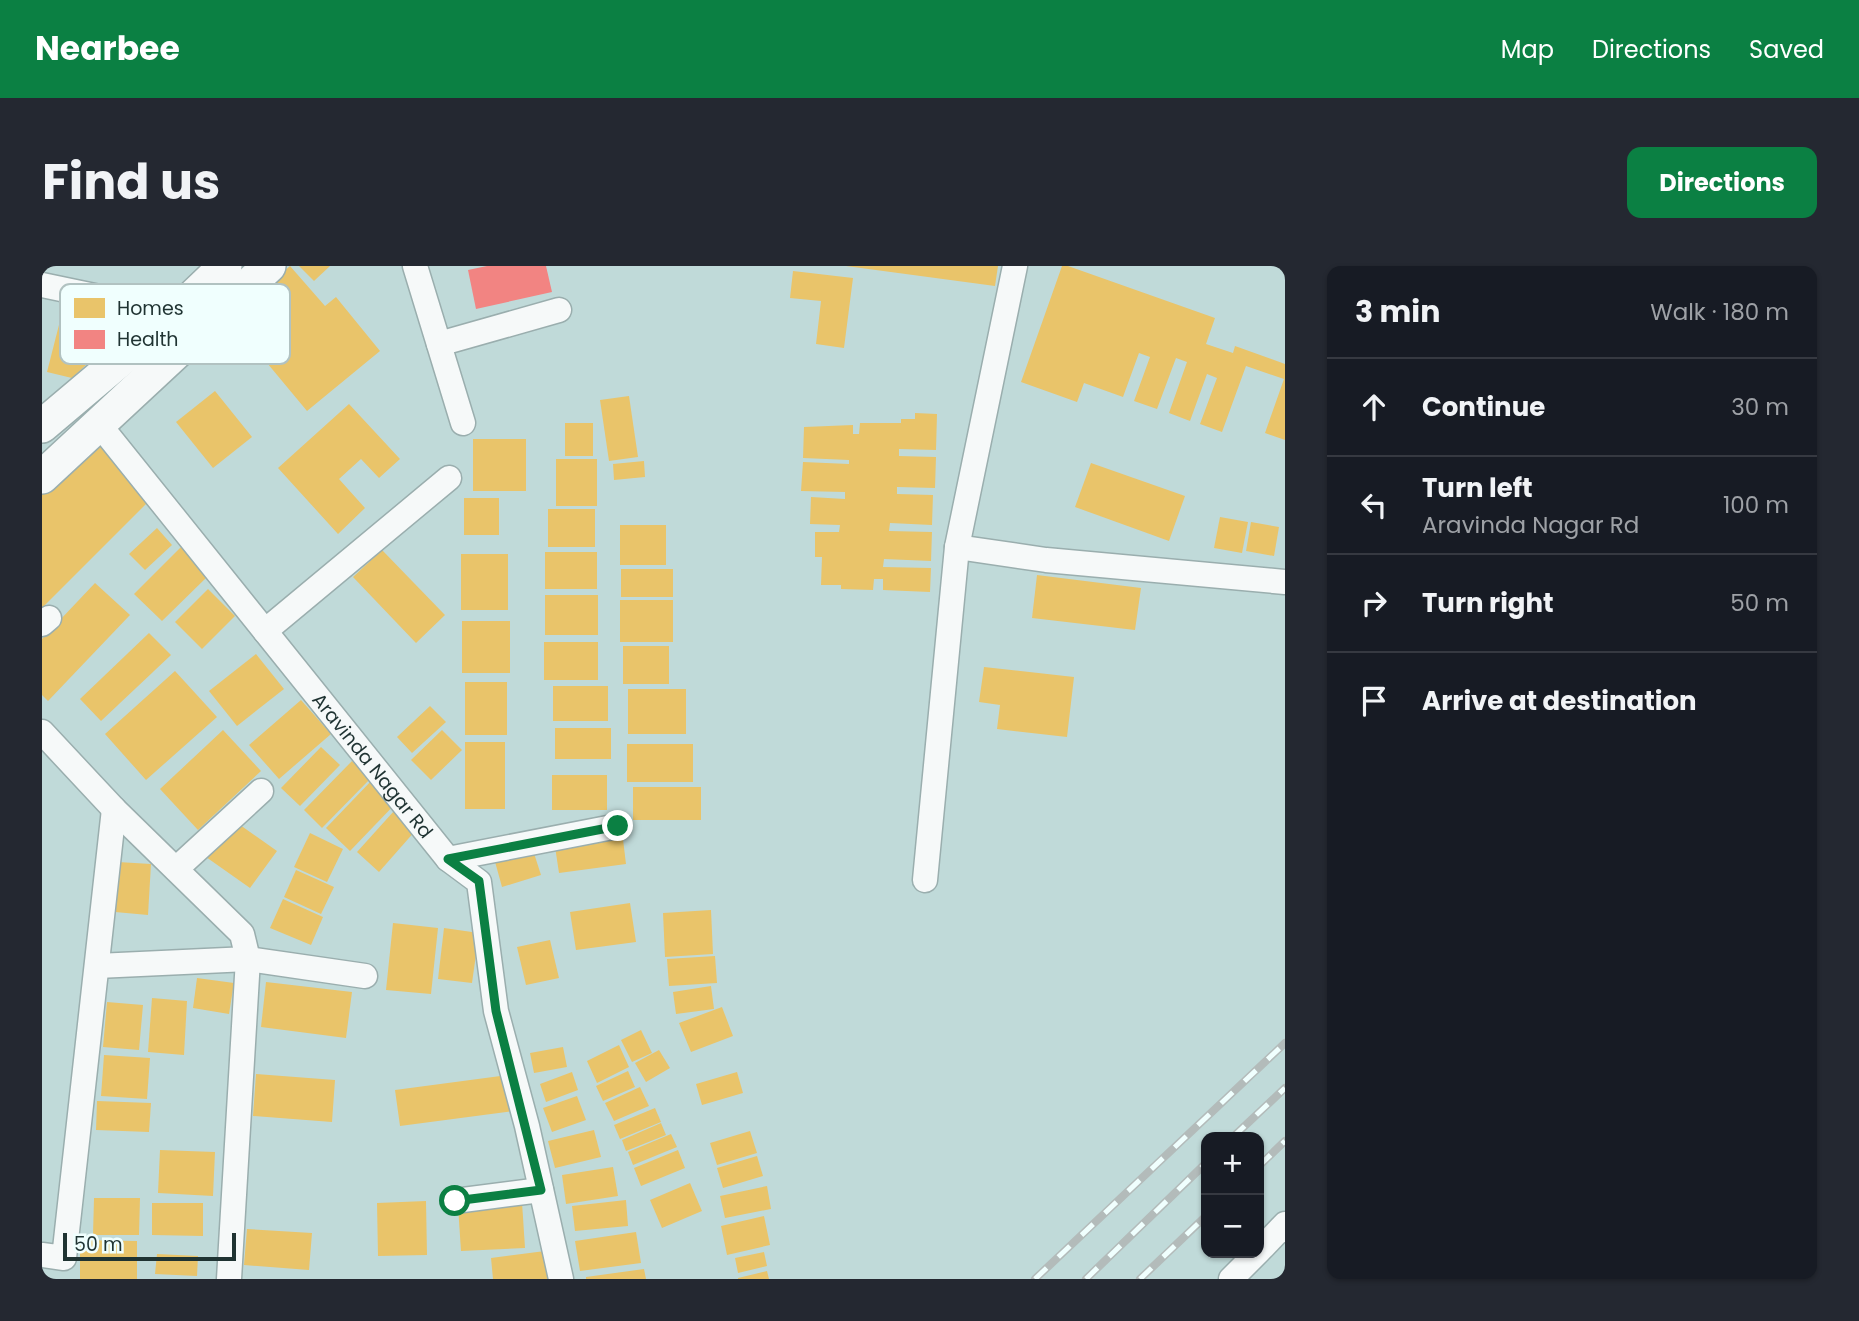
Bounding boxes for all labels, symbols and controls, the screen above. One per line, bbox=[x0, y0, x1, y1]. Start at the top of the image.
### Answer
text: Nearbee bbox=[35, 25, 180, 72]
text: Map bbox=[1501, 33, 1554, 66]
text: Directions bbox=[1592, 33, 1711, 66]
text: Saved bbox=[1749, 33, 1824, 66]
button: Directions bbox=[1627, 147, 1817, 218]
text: Find us bbox=[42, 148, 220, 216]
legend bbox=[60, 284, 290, 364]
text: 3 min bbox=[1355, 290, 1440, 333]
text: Homes bbox=[117, 295, 184, 322]
text: Walk · 180 m bbox=[1650, 296, 1789, 328]
text: Health bbox=[117, 326, 179, 353]
icon: ahead bbox=[1355, 388, 1393, 426]
text: Continue bbox=[1422, 389, 1545, 425]
text: 30 m bbox=[1731, 391, 1789, 423]
text: Turn left bbox=[1422, 470, 1533, 506]
icon: left bbox=[1355, 486, 1393, 524]
text: 100 m bbox=[1723, 489, 1789, 521]
text: Aravinda Nagar Rd bbox=[1422, 509, 1639, 541]
icon: right bbox=[1355, 584, 1393, 622]
text: Turn right bbox=[1422, 585, 1554, 621]
text: 50 m bbox=[1730, 587, 1789, 619]
icon: arrive bbox=[1355, 682, 1393, 720]
text: Arrive at destination bbox=[1422, 683, 1697, 719]
street label: Aravinda Nagar Rd bbox=[306, 687, 440, 844]
route end bbox=[602, 810, 633, 841]
map controls bbox=[1201, 1132, 1264, 1258]
button: + bbox=[1201, 1132, 1264, 1195]
route start bbox=[439, 1185, 470, 1216]
button: − bbox=[1201, 1195, 1264, 1258]
scale bar bbox=[63, 1230, 236, 1262]
text: 50 m bbox=[74, 1231, 123, 1258]

